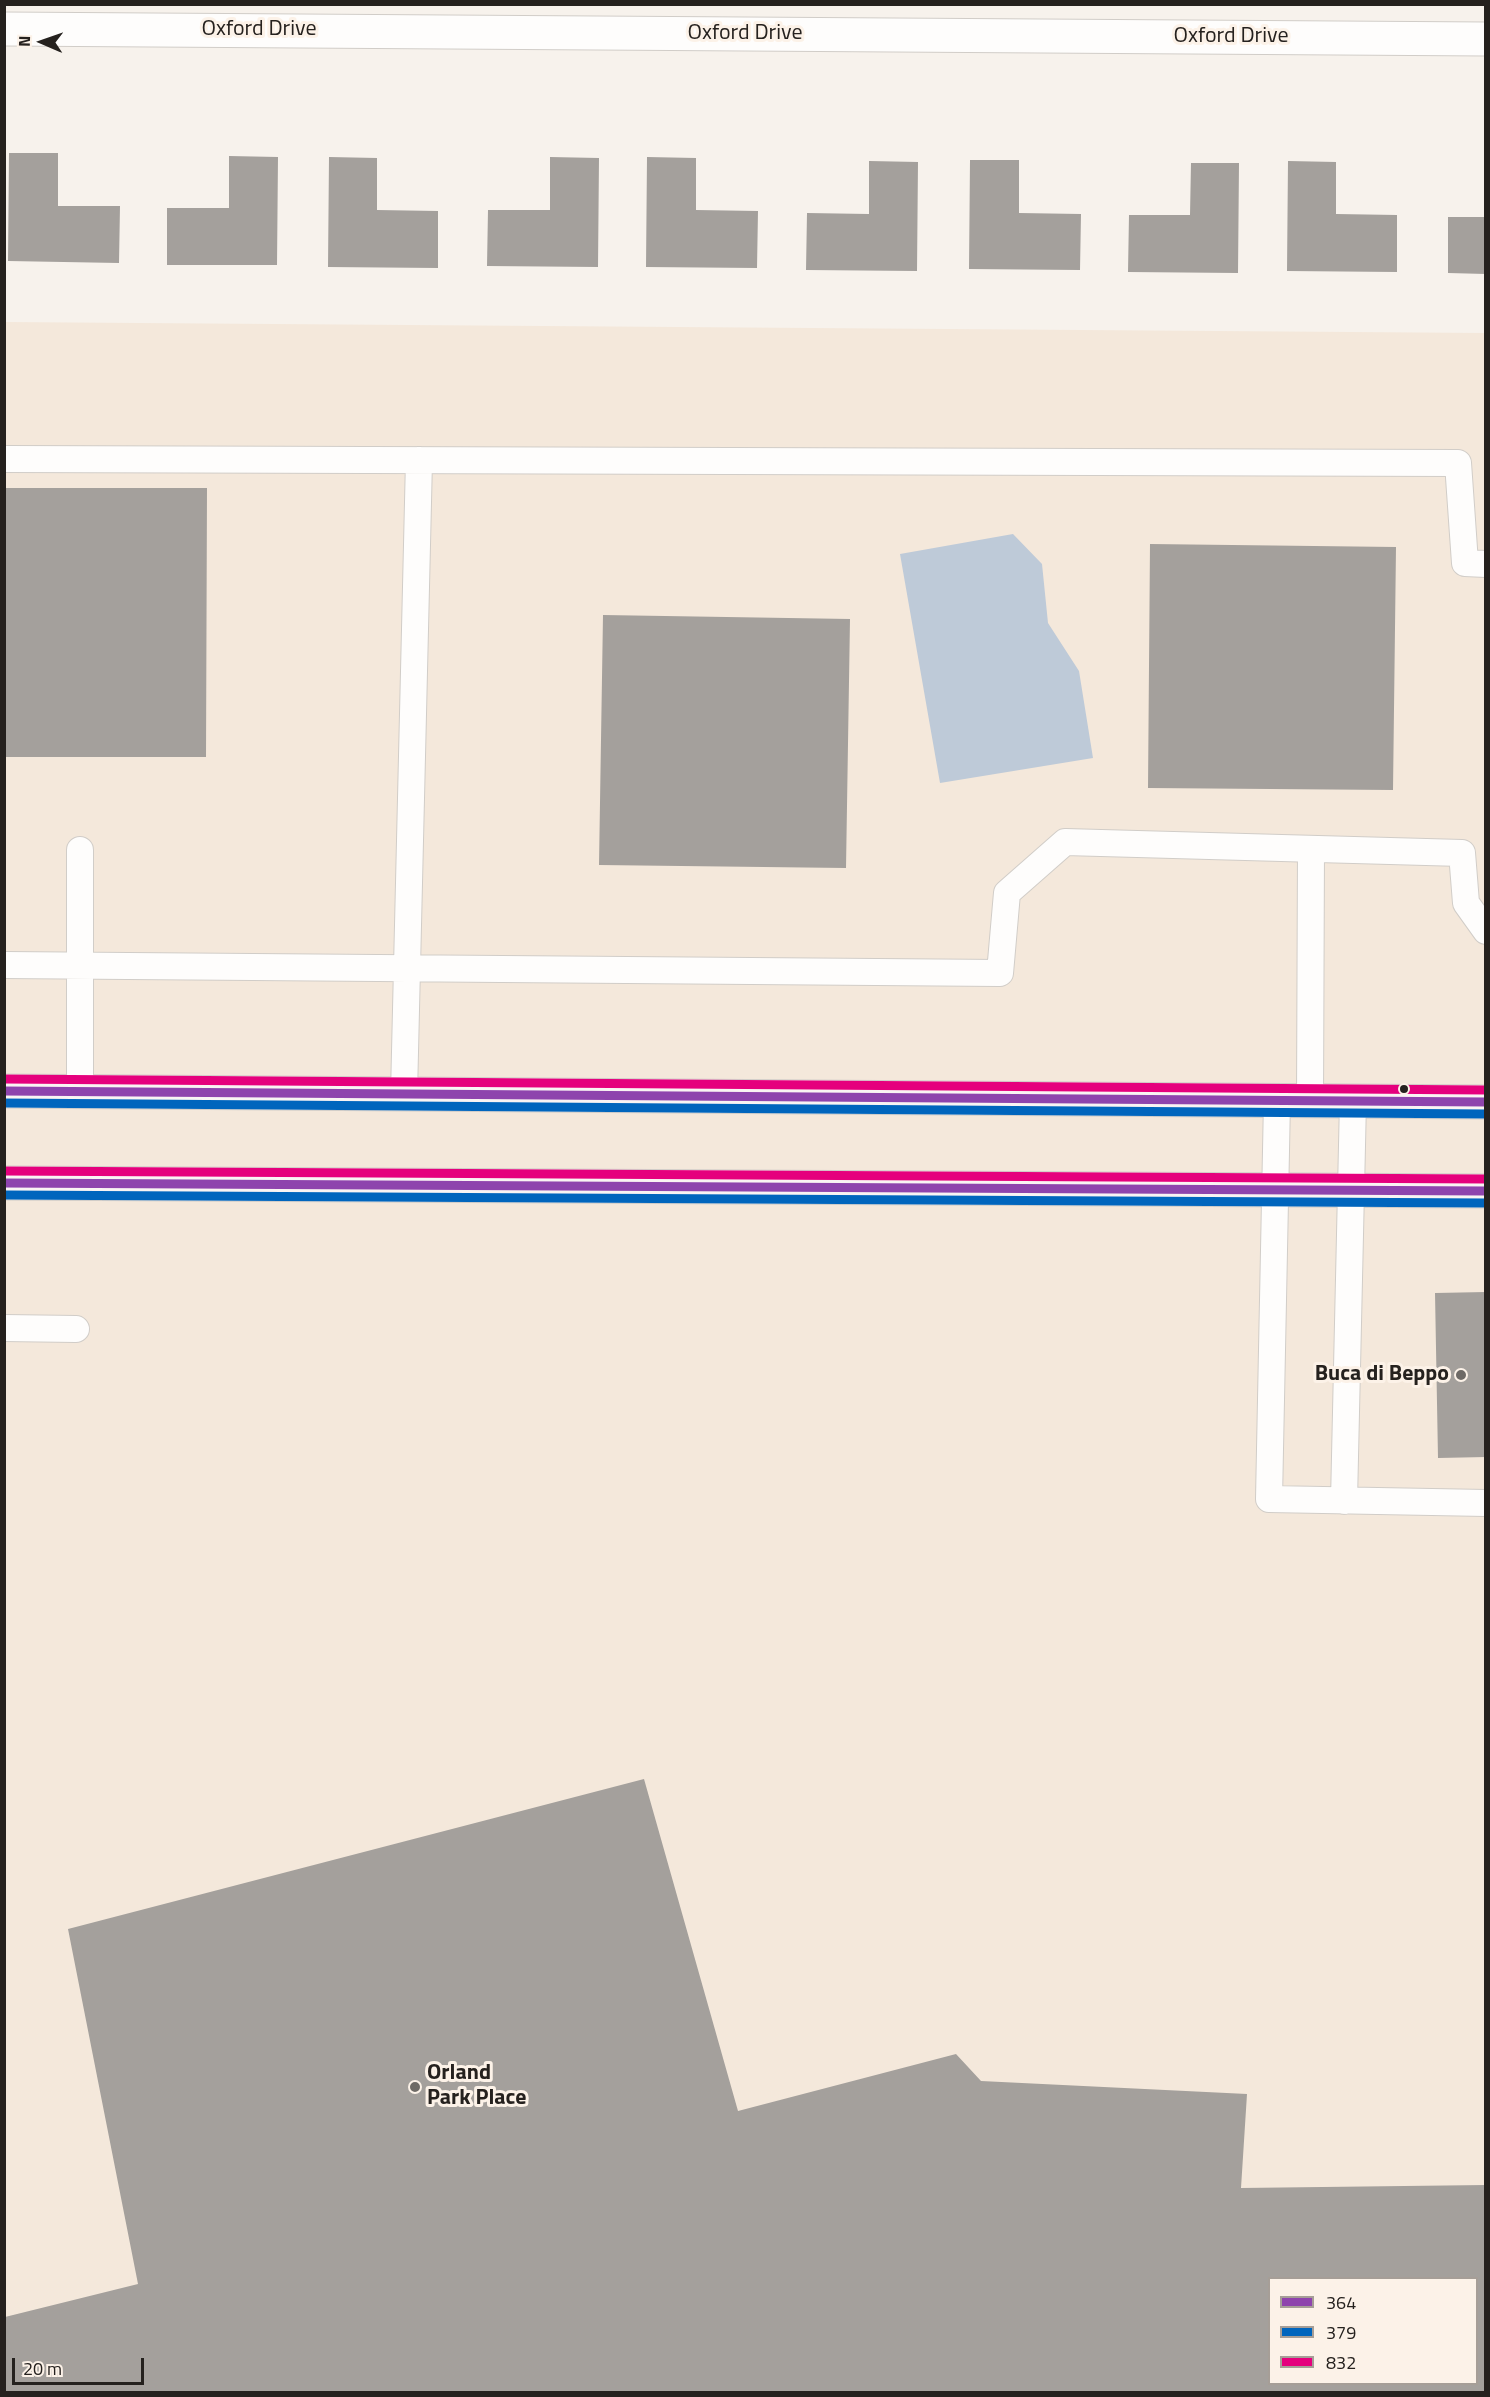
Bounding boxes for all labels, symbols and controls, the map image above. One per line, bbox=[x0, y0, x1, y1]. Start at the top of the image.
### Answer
north arrow bbox=[12, 12, 72, 72]
street label: Oxford Drive bbox=[201, 17, 317, 43]
street label: Oxford Drive bbox=[687, 21, 803, 47]
street label: Oxford Drive bbox=[1173, 24, 1289, 50]
text: N bbox=[12, 35, 36, 47]
unlabelled marker bbox=[1398, 1083, 1410, 1095]
place label: Buca di Beppo bbox=[1315, 1362, 1449, 1388]
marker: Buca di Beppo bbox=[1454, 1368, 1468, 1382]
place label: Orland Park Place bbox=[427, 2061, 527, 2112]
marker: Orland Park Place bbox=[408, 2080, 422, 2094]
legend bbox=[1268, 2277, 1478, 2385]
text: 364 bbox=[1326, 2289, 1356, 2316]
text: 379 bbox=[1326, 2319, 1356, 2346]
scale bar bbox=[15, 2346, 147, 2384]
text: 832 bbox=[1326, 2349, 1356, 2376]
text: 20 m bbox=[23, 2355, 62, 2382]

